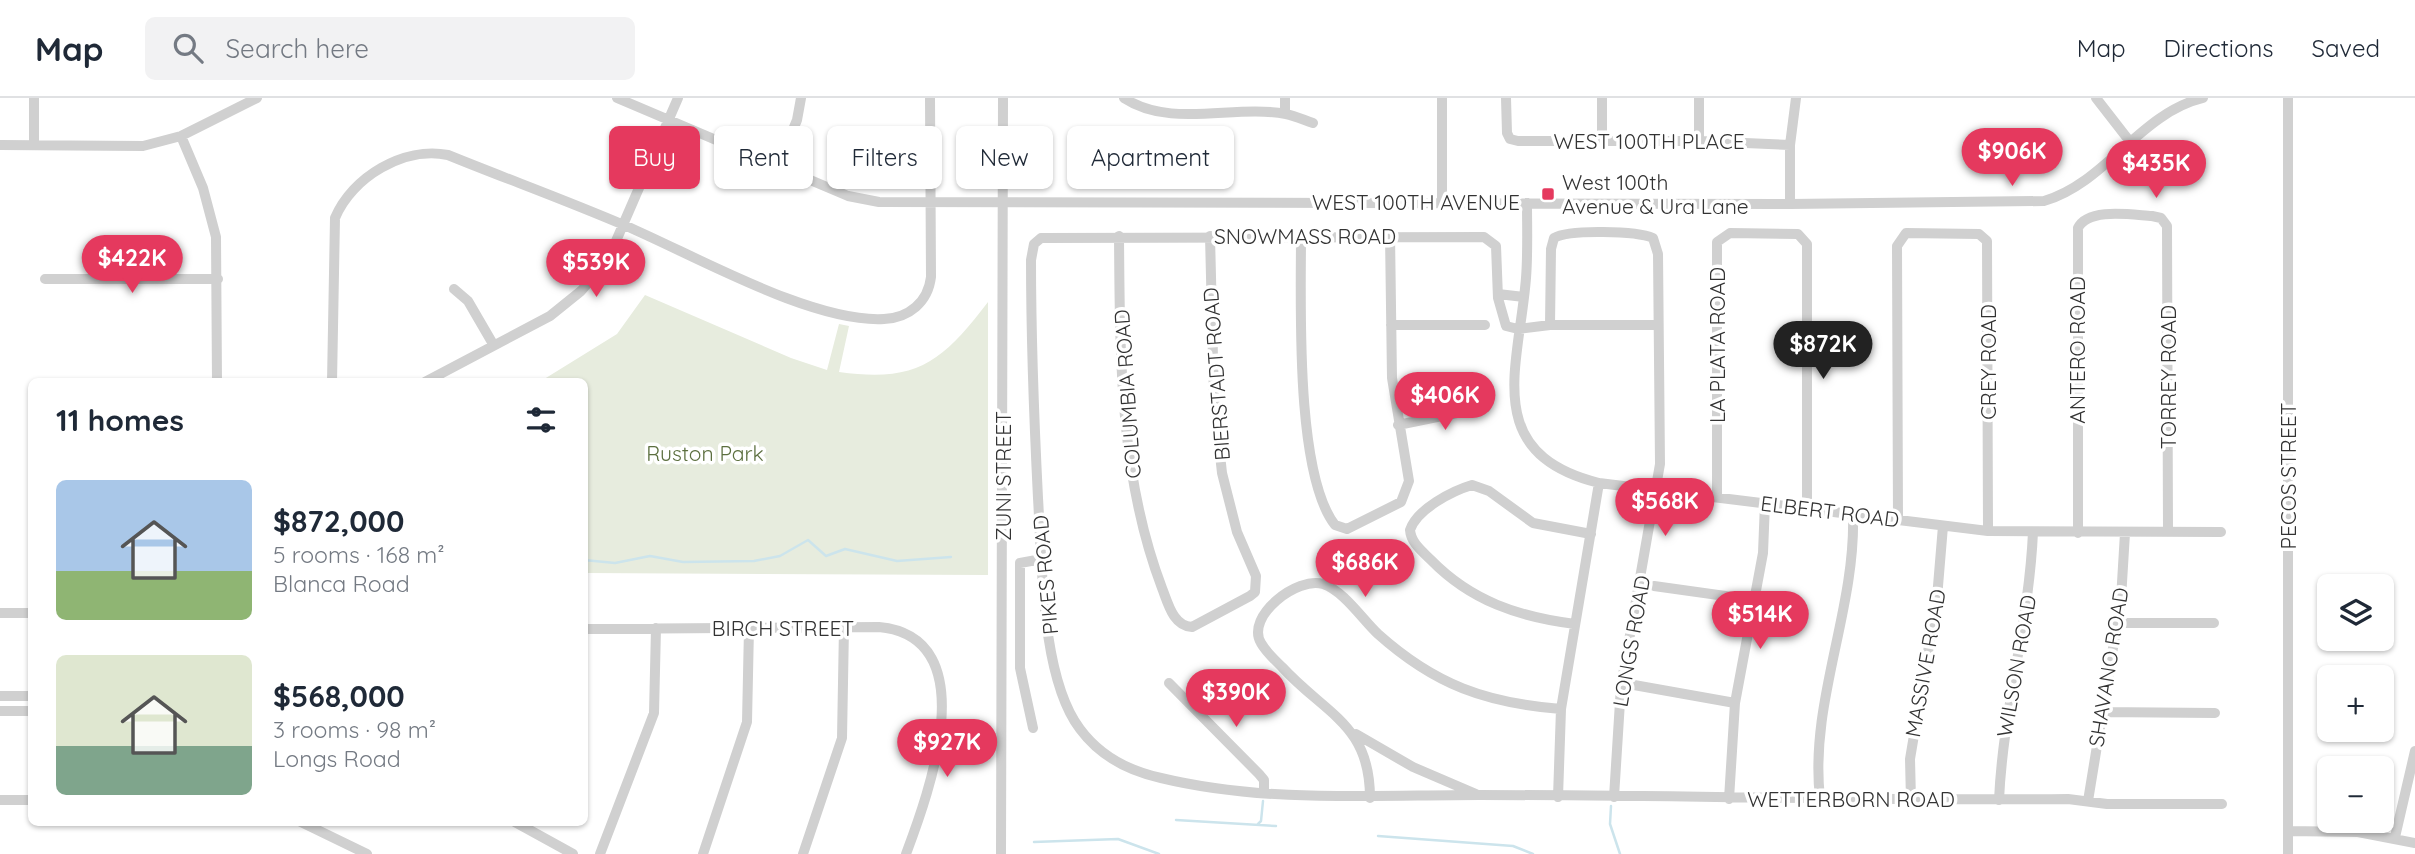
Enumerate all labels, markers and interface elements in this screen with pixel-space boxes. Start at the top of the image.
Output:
search box [145,17,635,80]
text: Map [35,28,103,69]
icon: search [169,29,207,67]
text: Search here [225,32,369,65]
text: Map [2077,33,2126,63]
text: Directions [2164,33,2274,63]
text: Saved [2312,33,2380,63]
chip: Buy [609,126,700,189]
chip: Rent [714,126,813,189]
chip: Filters [827,126,942,189]
chip: New [956,126,1053,189]
chip: Apartment [1067,126,1234,189]
street label: WEST 100TH PLACE [1553,128,1745,154]
pin: $906K [1963,129,2061,188]
text: $906K [1978,136,2046,165]
pin: $435K [2107,140,2205,200]
text: $435K [2122,148,2190,177]
place label: West 100th Avenue & Ura Lane [1562,169,1749,219]
marker: West 100th Avenue & Ura Lane [1540,186,1556,202]
street label: WEST 100TH AVENUE [1312,189,1520,215]
street label: SNOWMASS ROAD [1214,223,1396,249]
pin: $422K [83,236,181,295]
pin: $539K [547,240,645,299]
text: $422K [98,243,166,272]
text: $539K [562,247,630,276]
street label: LA PLATA ROAD [1704,267,1730,423]
street label: ANTERO ROAD [2064,276,2090,424]
street label: BIERSTADT ROAD [1197,287,1235,461]
street label: CREY ROAD [1975,304,2001,420]
street label: TORREY ROAD [2155,305,2181,449]
street label: COLUMBIA ROAD [1108,308,1146,480]
pin: $872K [1774,322,1872,381]
text: $872K [1789,329,1857,358]
pin: $406K [1396,372,1494,432]
text: $406K [1410,380,1480,409]
text: 11 homes [56,401,184,439]
icon: filters [522,401,560,439]
street label: PECOS STREET [2275,403,2301,549]
street label: ZUNI STREET [990,411,1016,541]
park label: Ruston Park [646,440,764,466]
pin: $568K [1616,478,1714,538]
text: $568K [1631,486,1699,515]
street label: ELBERT ROAD [1759,490,1901,532]
text: $872,000 [273,502,404,540]
icon: home [112,508,196,592]
street label: PIKES ROAD [1027,514,1063,636]
text: 5 rooms · 168 m² [273,540,445,569]
pin: $686K [1316,540,1414,599]
text: $686K [1332,547,1398,576]
text: Blanca Road [273,569,410,598]
street label: LONGS ROAD [1607,573,1655,709]
map controls [2317,574,2394,833]
button: layers [2317,574,2394,651]
street label: SHAVANO ROAD [2083,585,2133,749]
street label: MASSIVE ROAD [1899,587,1951,739]
pin: $514K [1711,592,1809,651]
street label: WILSON ROAD [1991,593,2041,739]
text: $514K [1728,599,1792,628]
street label: BIRCH STREET [712,615,854,641]
button: + [2317,665,2394,742]
pin: $390K [1187,670,1285,729]
text: $568,000 [273,677,405,715]
text: $390K [1202,677,1270,706]
icon: home [112,683,196,767]
text: 3 rooms · 98 m² [273,715,436,744]
pin: $927K [898,720,996,779]
text: $927K [913,727,981,756]
text: Longs Road [273,744,401,773]
button: − [2317,756,2394,833]
street label: WETTERBORN ROAD [1747,786,1955,812]

